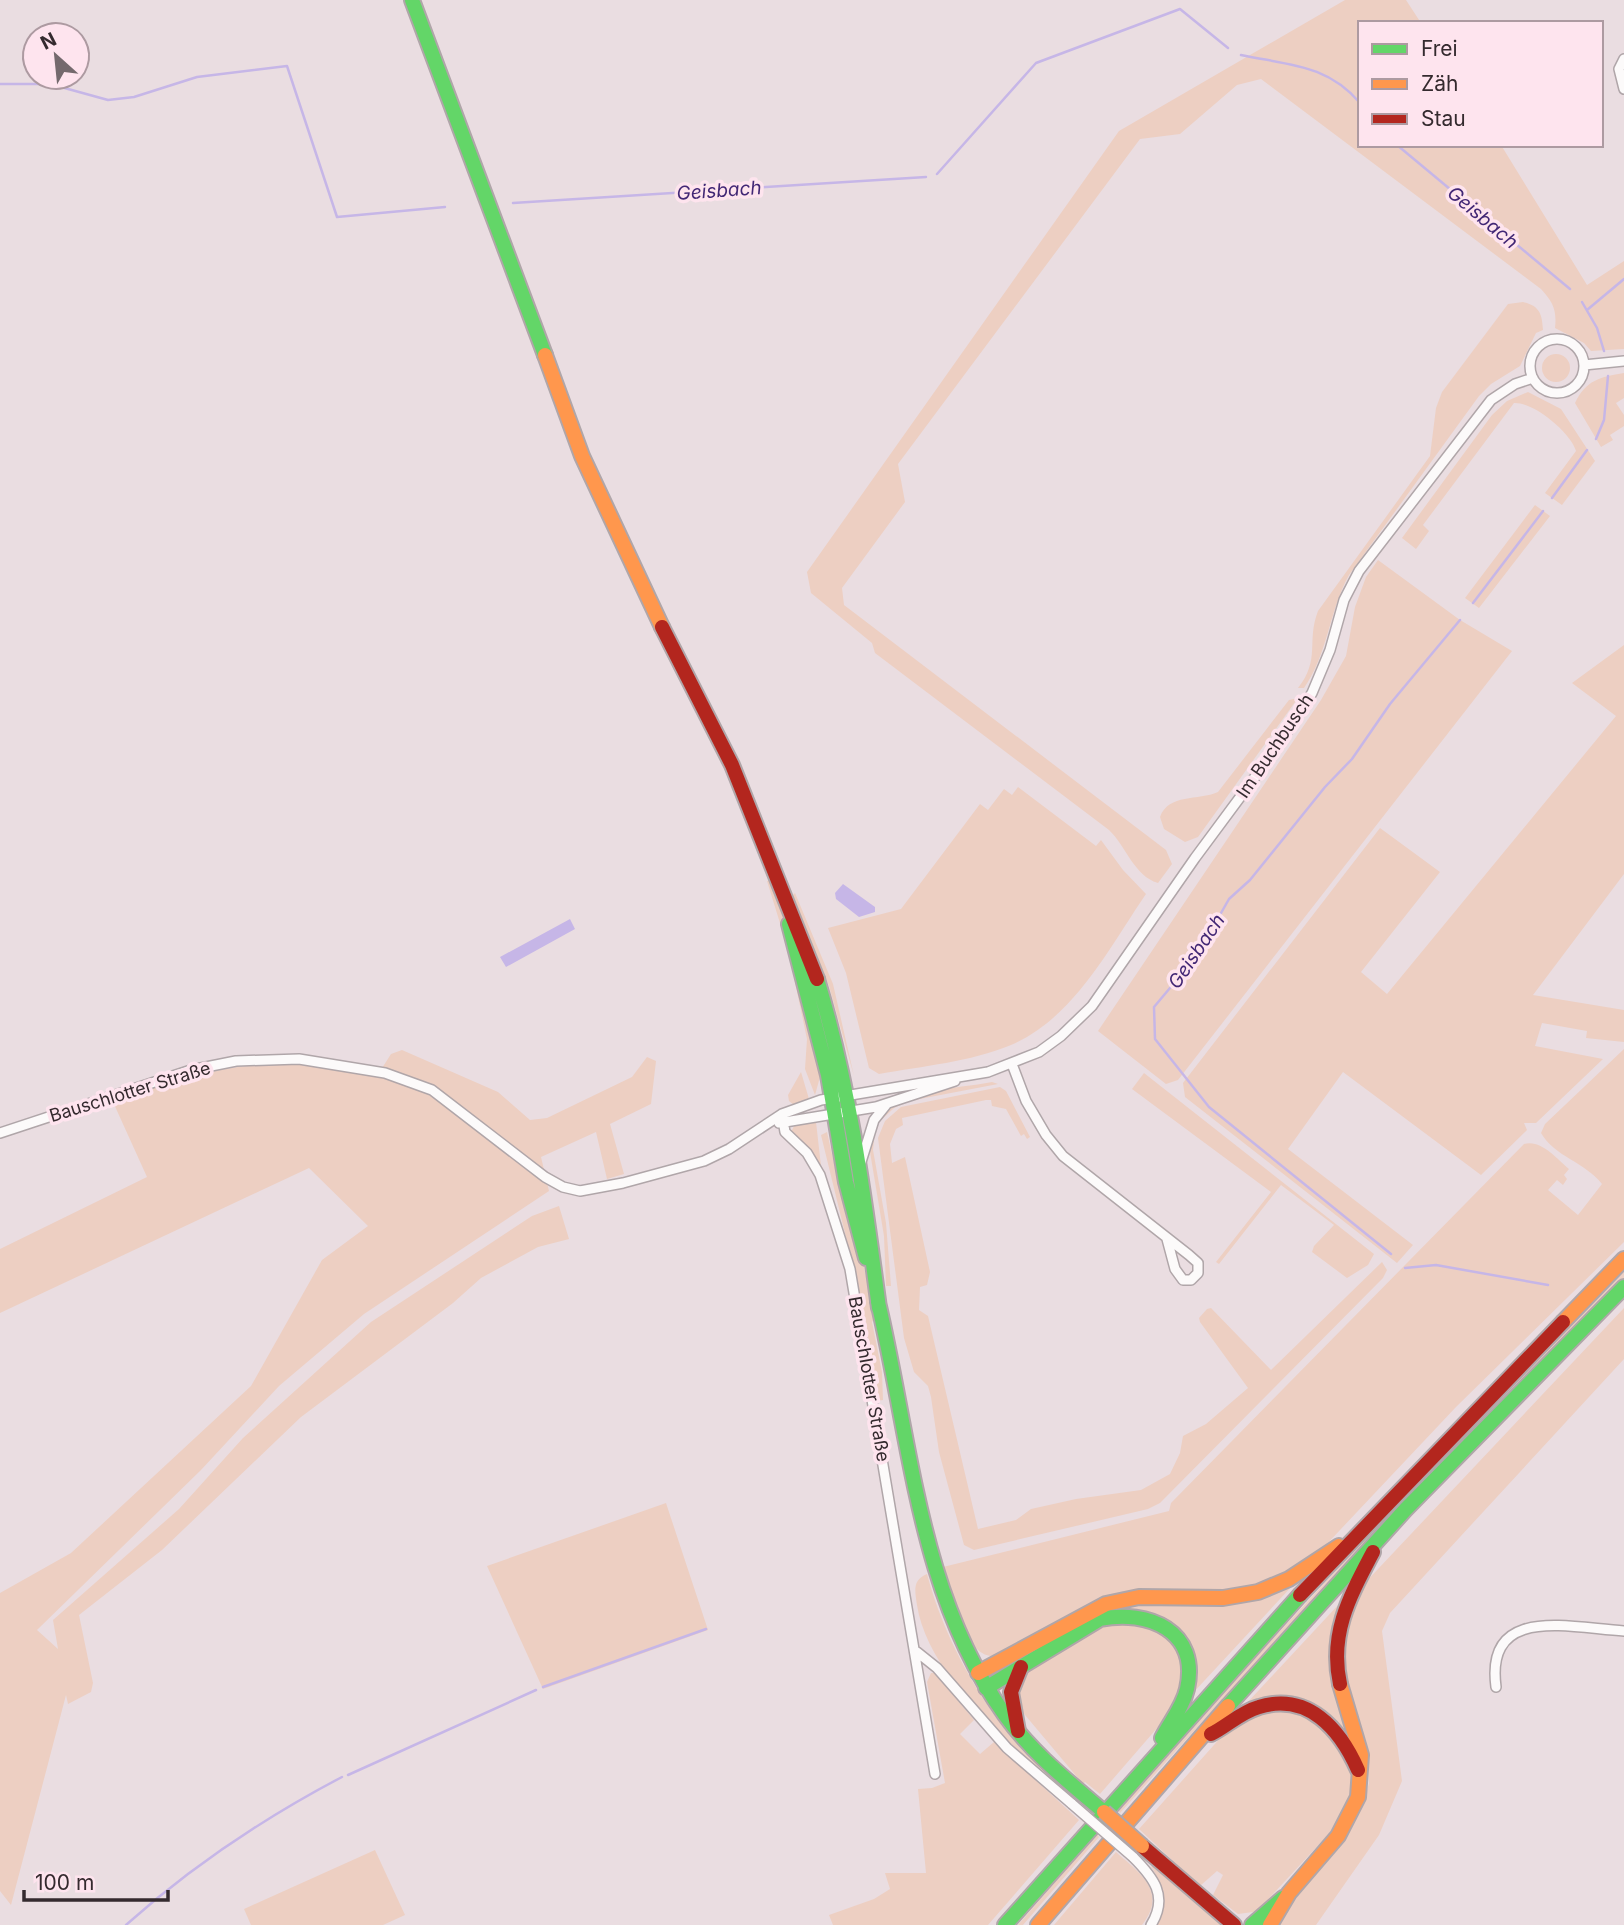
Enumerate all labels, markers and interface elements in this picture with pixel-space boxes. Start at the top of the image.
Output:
north arrow [21,21,91,91]
legend [1358,21,1603,147]
text: N [37,28,60,55]
text: Frei [1421,36,1458,61]
text: Zäh [1421,71,1458,96]
text: Stau [1421,106,1466,131]
water label: Geisbach [676,176,762,205]
water label: Geisbach [1443,181,1523,254]
street label: Im Buchbusch [1232,690,1317,802]
water label: Geisbach [1163,910,1230,993]
street label: Bauschlotter Straße [47,1057,213,1126]
street label: Bauschlotter Straße [845,1295,894,1463]
scale bar [24,1858,168,1902]
text: 100 m [35,1870,94,1895]

